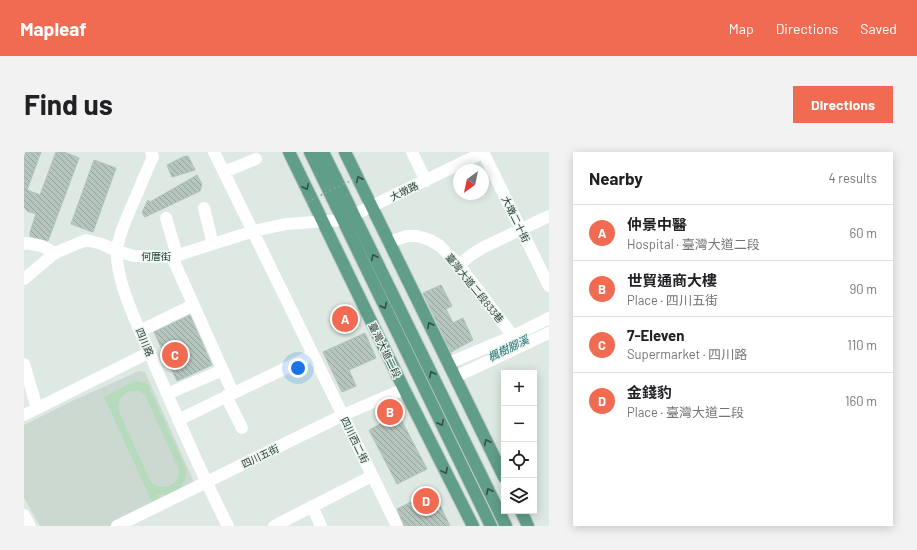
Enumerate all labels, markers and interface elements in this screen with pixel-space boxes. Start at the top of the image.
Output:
text: Mapleaf [20,17,87,40]
text: Map [729,20,754,37]
text: Directions [776,20,838,37]
text: Saved [860,20,897,37]
button: Directions [793,86,893,123]
text: Find us [24,87,113,121]
north arrow [453,164,489,200]
text: Nearby [589,168,643,188]
text: 4 results [829,170,877,186]
one-way arrow [356,176,364,184]
street label: 大墩路 [388,179,420,203]
one-way arrow [301,183,309,190]
street label: 大墩二十街 [500,194,532,244]
text: 仲景中醫 [627,215,687,233]
text: A [598,225,606,241]
text: 60 m [850,225,877,241]
text: Hospital · 臺灣大道二段 [627,236,760,252]
street label: 何厝街 [141,250,171,262]
street label: 臺灣大道二段833巷 [443,251,507,325]
one-way arrow [372,254,379,262]
text: 世貿通商大樓 [627,271,717,289]
text: B [598,281,606,297]
text: 90 m [850,281,877,297]
text: Place · 四川五街 [627,292,718,308]
one-way arrow [379,302,387,309]
pin: A [332,304,358,334]
street label: 臺灣大道二段 [366,320,404,380]
one-way arrow [427,321,435,329]
street label: 四川路 [134,326,156,358]
text: 7-Eleven [627,326,684,344]
water label: 楓樹腳溪 [485,332,532,363]
text: C [598,337,606,353]
text: 110 m [847,337,877,353]
pin: C [162,340,188,370]
text: Supermarket · 四川路 [627,346,747,362]
your location [288,358,308,378]
map controls [501,370,537,514]
button: + [501,370,537,406]
one-way arrow [429,371,437,378]
text: 金錢豹 [627,383,672,401]
text: D [598,393,606,409]
text: 160 m [845,393,877,409]
pin: B [377,397,403,427]
text: Place · 臺灣大道二段 [627,404,744,420]
button: − [501,406,537,442]
street label: 四川西二街 [339,415,371,465]
one-way arrow [436,419,444,426]
one-way arrow [484,438,492,446]
street label: 四川五街 [239,442,281,470]
button: locate [501,442,537,478]
one-way arrow [440,466,448,474]
button: layers [501,478,537,514]
pin: D [413,486,439,516]
one-way arrow [486,488,494,495]

